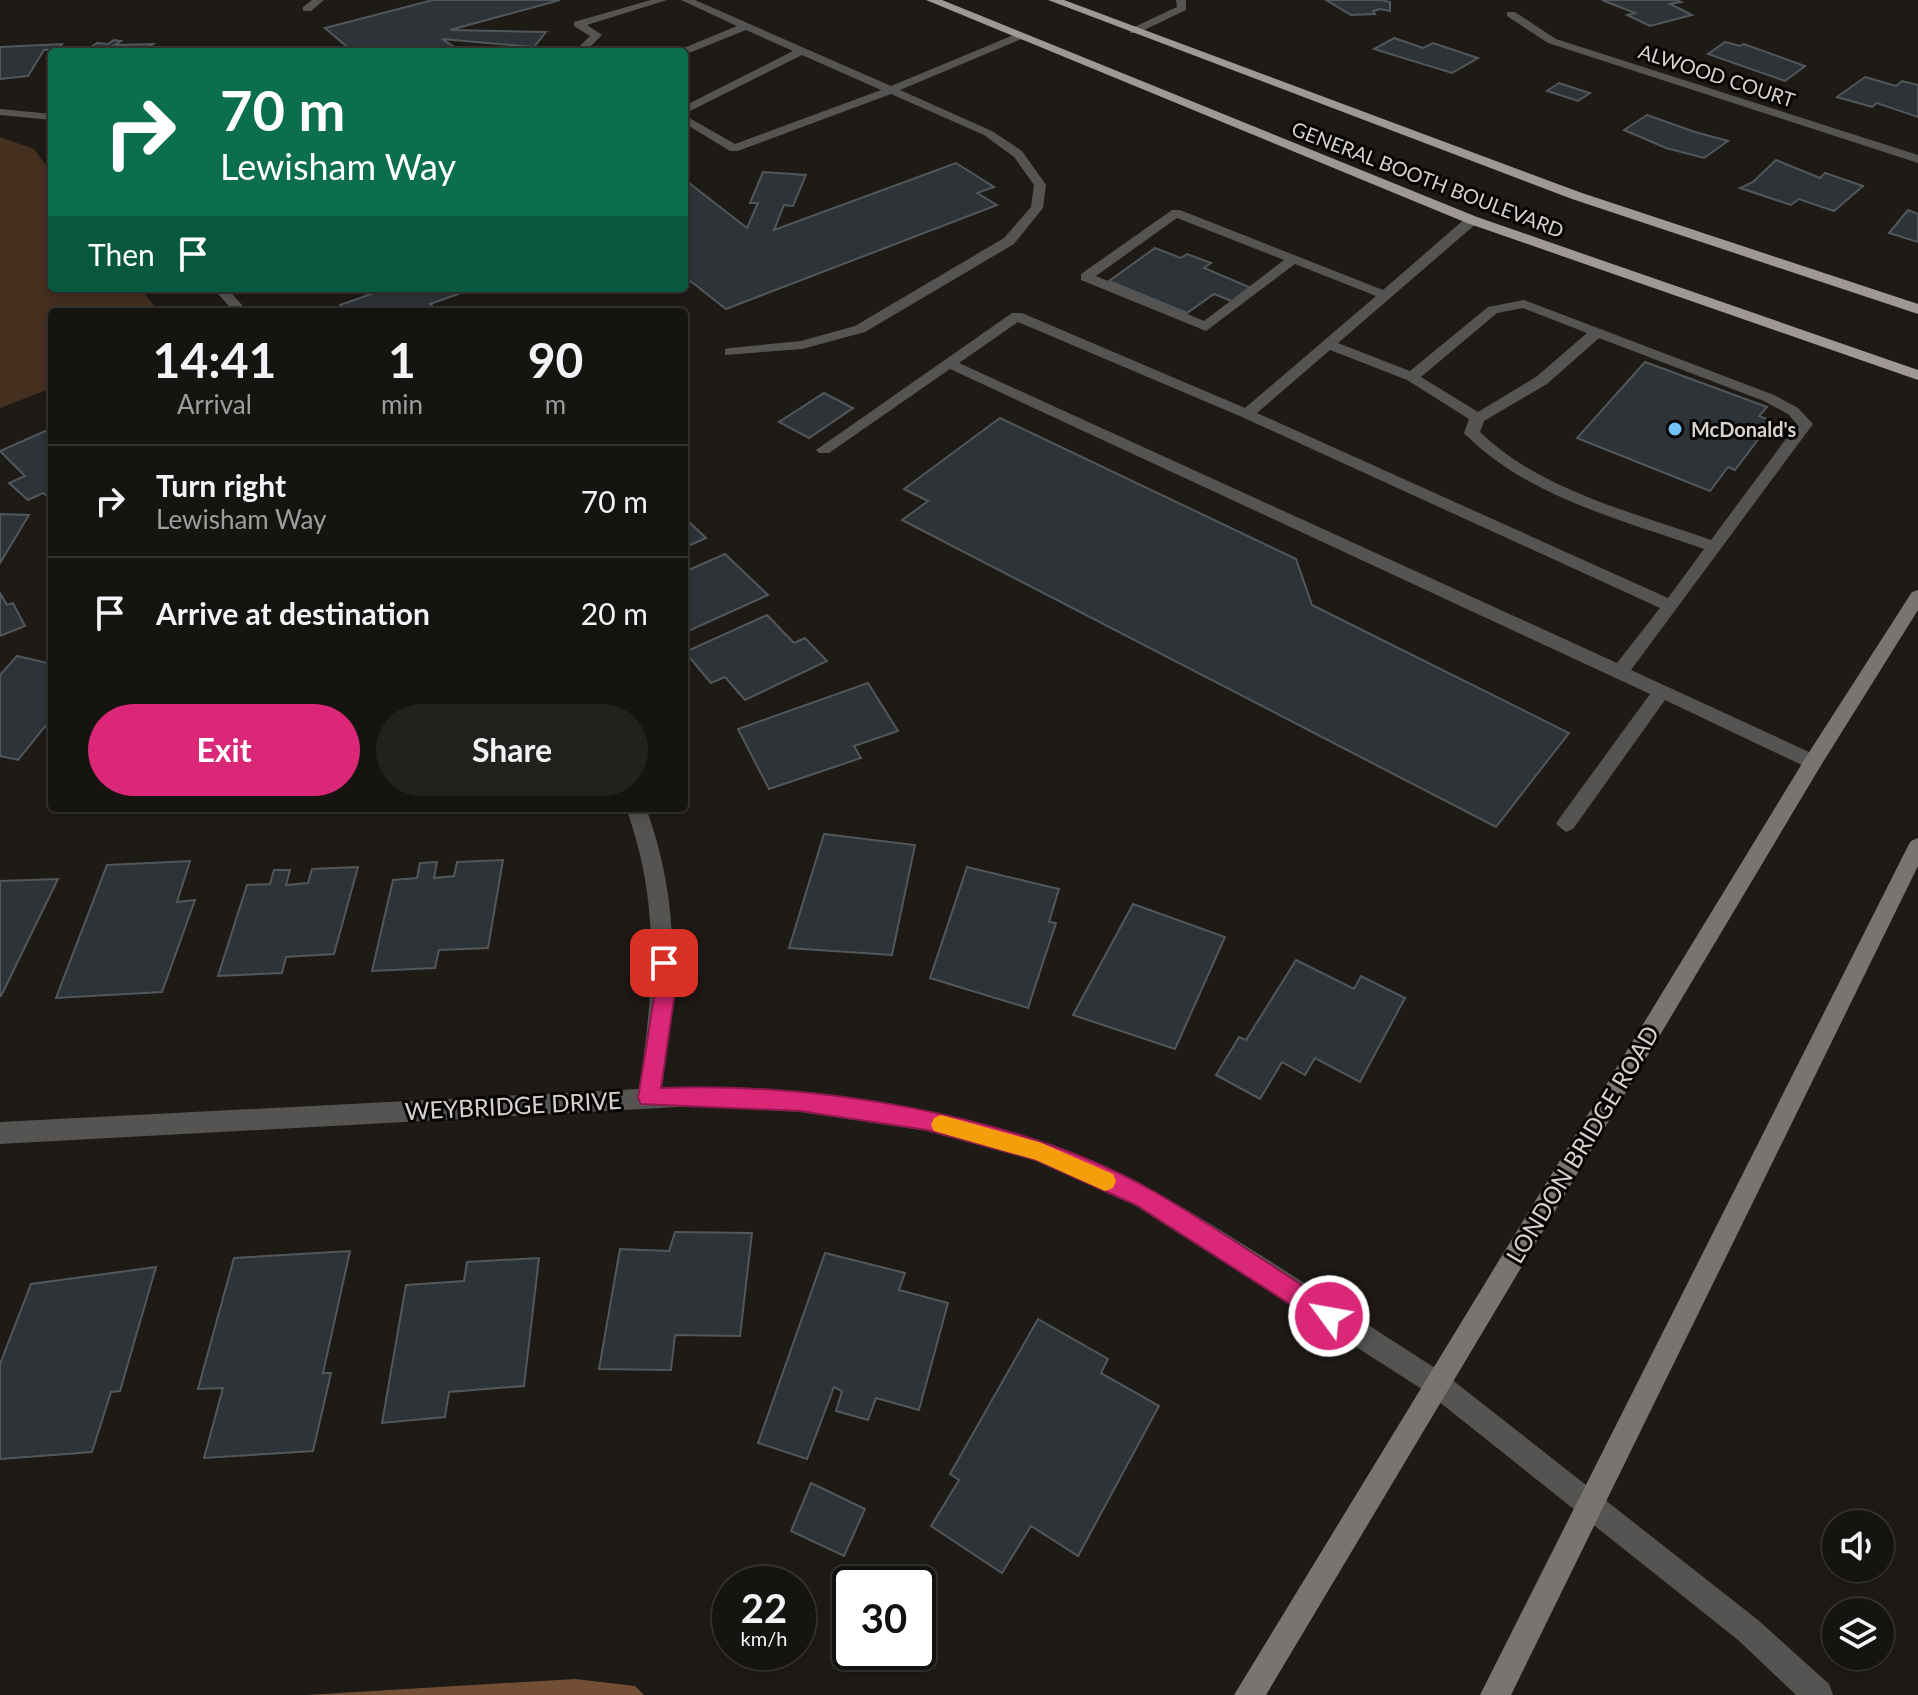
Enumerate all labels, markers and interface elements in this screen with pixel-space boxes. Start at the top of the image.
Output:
street label: ALWOOD COURT [1636,38,1798,112]
text: 70 m [220,76,345,143]
icon: right [88,80,192,184]
street label: GENERAL BOOTH BOULEVARD [1289,116,1567,242]
text: Lewisham Way [220,144,456,188]
icon: arrive [171,232,215,276]
text: Then [88,236,155,272]
text: 14:41 [153,331,276,388]
text: 1 [388,331,416,388]
text: 90 [528,331,583,388]
text: Arrival [177,388,252,420]
text: min [381,388,423,420]
text: m [545,388,566,420]
place label: McDonald's [1691,417,1796,441]
marker: McDonald's [1666,420,1684,438]
text: Turn right [156,467,286,503]
icon: right [88,479,132,523]
text: 70 m [581,483,648,519]
text: Lewisham Way [156,503,327,535]
icon: arrive [88,591,132,635]
text: Arrive at destination [156,595,430,631]
text: 20 m [581,595,648,631]
button: Exit [88,704,360,796]
button: Share [376,704,648,796]
pin [630,929,698,997]
icon: arrive [642,941,686,985]
street label: LONDON BRIDGE ROAD [1499,1020,1665,1268]
street label: WEYBRIDGE DRIVE [404,1085,622,1125]
position arrow [1287,1274,1371,1358]
map controls [1822,1510,1894,1670]
button: sound [1822,1510,1894,1582]
speed limit sign: 30 [832,1566,936,1670]
text: 22 [741,1584,787,1632]
button: layers [1822,1598,1894,1670]
text: km/h [741,1626,787,1650]

